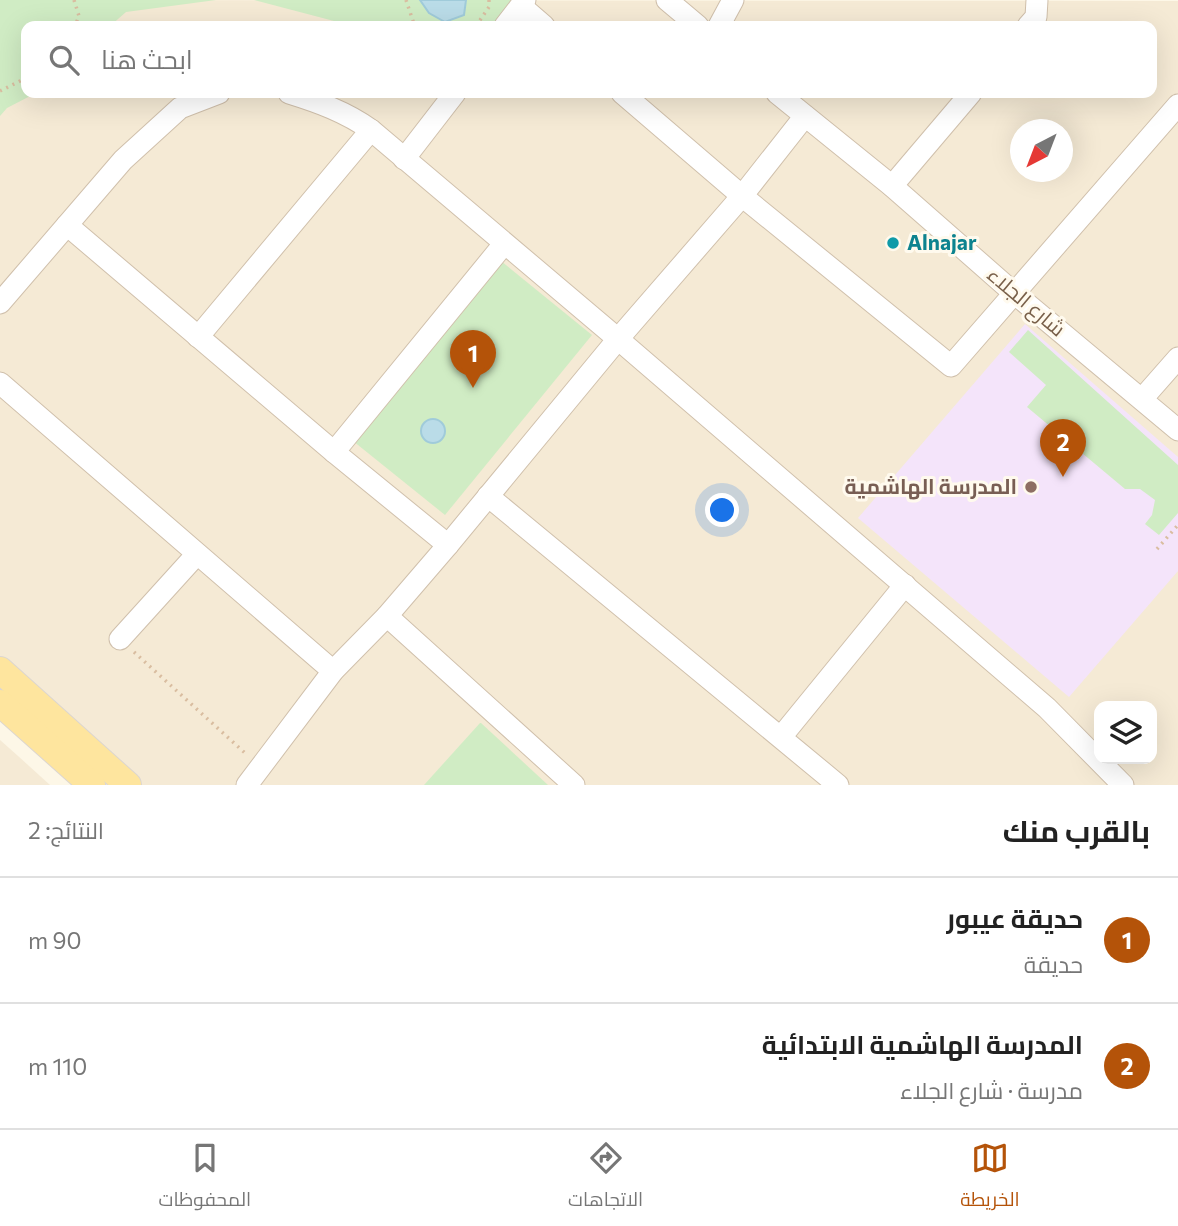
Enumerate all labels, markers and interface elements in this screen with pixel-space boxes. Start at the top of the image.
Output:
search box [21,21,1157,98]
icon: search [45,41,83,79]
text: ابحث هنا [101,43,193,74]
north arrow [1010,119,1073,182]
place label: Alnajar [907,229,977,254]
marker: Alnajar [885,235,901,251]
street label: شارع الجلاء [981,261,1071,343]
pin: 1 [450,330,496,388]
pin: 2 [1040,419,1086,477]
place label: المدرسة الهاشمية [844,473,1017,500]
marker: المدرسة الهاشمية [1023,479,1039,495]
your location [705,493,739,527]
map controls [1094,701,1157,764]
button: layers [1094,701,1157,764]
text: بالقرب منك [1003,811,1150,848]
text: النتائج: 2 [28,816,104,844]
text: حديقة عيبور [946,902,1083,933]
text: 90 m [28,926,81,954]
text: 1 [1122,926,1132,954]
text: حديقة [1024,950,1083,978]
text: المدرسة الهاشمية الابتدائية [762,1028,1083,1059]
text: 110 m [28,1052,87,1080]
text: 2 [1120,1052,1134,1080]
text: مدرسة · شارع الجلاء [900,1076,1083,1104]
tab: المحفوظات [159,1139,251,1217]
tab: الاتجاهات [568,1139,643,1217]
tab: الخريطة [960,1139,1020,1217]

